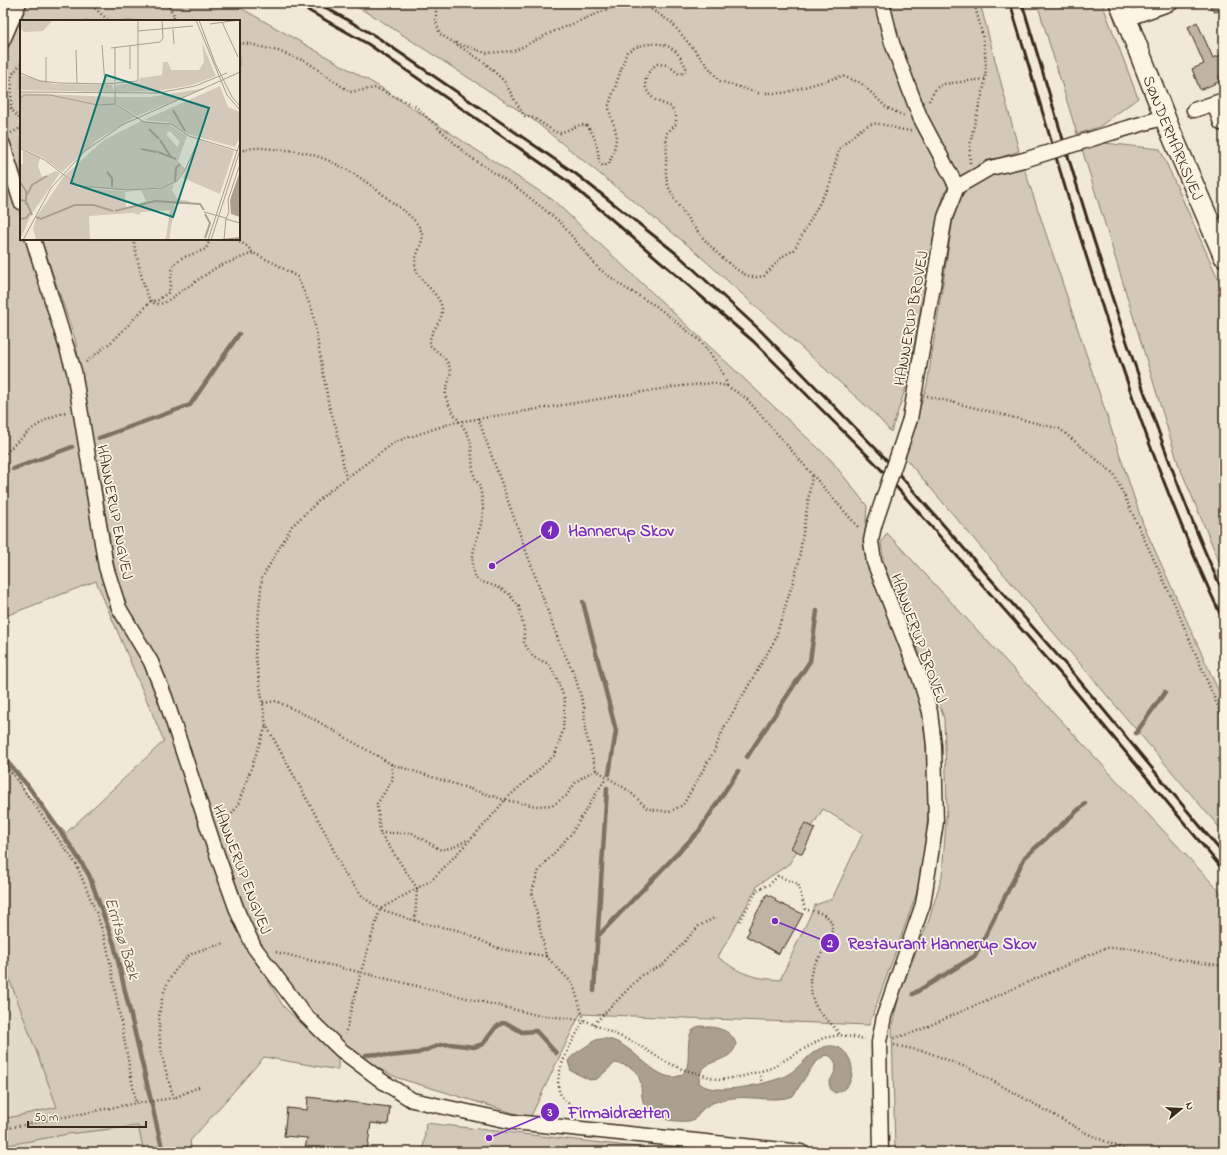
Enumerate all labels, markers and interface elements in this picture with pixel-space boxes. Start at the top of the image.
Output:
inset map [20,20,240,240]
street label: SØNDERMARKSVEJ [1136,72,1209,205]
street label: HANNERUP BROVEJ [888,249,936,388]
street label: HANNERUP ENGVEJ [89,443,139,582]
callout: Hannerup Skov [540,515,682,544]
text: Hannerup Skov [568,519,674,544]
text: 1 [548,522,552,540]
street label: HANNERUP BROVEJ [883,570,953,707]
street label: HANNERUP ENGVEJ [205,801,277,938]
water label: Erritsø Bæk [97,894,146,984]
callout: Restaurant Hannerup Skov [820,929,1045,958]
text: Restaurant Hannerup Skov [848,932,1037,957]
text: 2 [826,935,833,953]
north arrow [1161,1089,1201,1129]
callout: Firmaidrætten [540,1097,677,1126]
text: N [1181,1100,1198,1112]
text: Firmaidrætten [567,1101,670,1126]
scale bar [28,1103,146,1129]
text: 3 [547,1104,553,1122]
text: 50 m [34,1109,58,1127]

